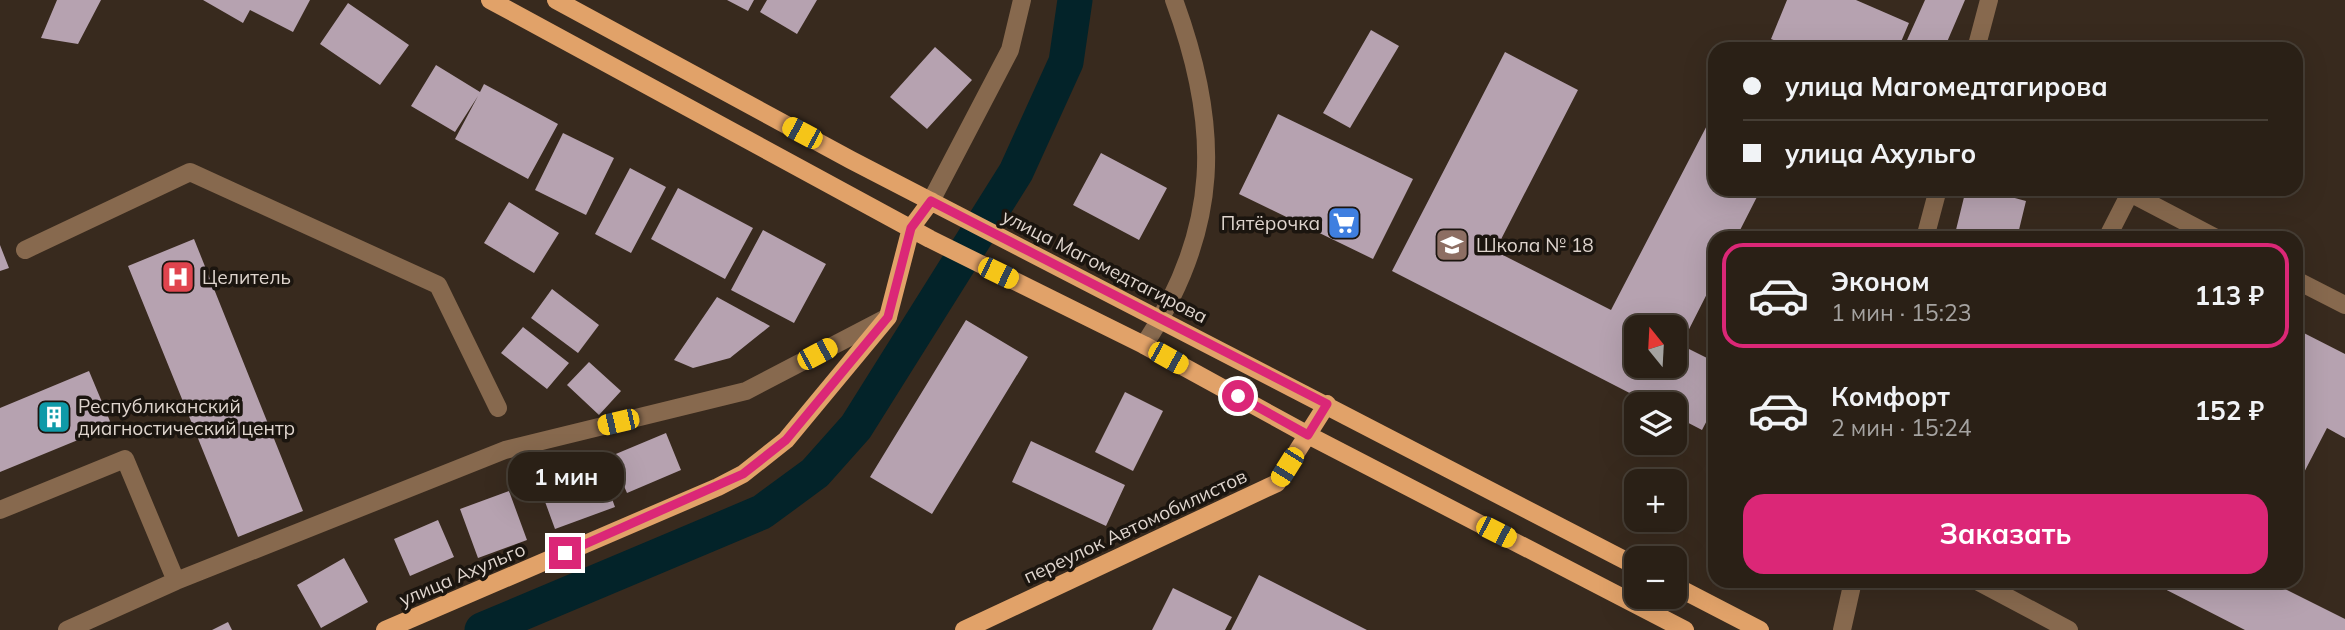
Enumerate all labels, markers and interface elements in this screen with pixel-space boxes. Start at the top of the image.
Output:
text: улица Магомедтагирова [1785,70,2108,103]
car [779,114,826,152]
text: улица Ахульго [1785,137,1976,170]
street label: улица Магомедтагирова [998,204,1212,328]
supermarket icon: Пятёрочка [1325,204,1363,242]
place label: Пятёрочка [1221,211,1320,235]
school or university icon: Школа № 18 [1433,226,1471,264]
place label: Школа № 18 [1476,233,1594,257]
car [975,254,1022,292]
hospital icon: Целитель [159,258,197,296]
icon: car [1747,264,1810,327]
place label: Целитель [202,265,291,289]
text: Эконом [1831,265,1930,298]
text: 113 ₽ [2194,279,2264,312]
text: 1 мин · 15:23 [1831,298,1971,327]
north arrow [1624,315,1687,378]
map controls [1624,315,1687,609]
car [794,335,841,373]
car [1145,339,1192,377]
icon: car [1747,379,1810,442]
route start [1222,380,1254,412]
text: Комфорт [1831,380,1950,413]
button: layers [1624,392,1687,455]
place label: Республиканский диагностический центр [78,394,295,440]
text: 152 ₽ [2194,394,2264,427]
building icon: Республиканский диагностический центр [35,398,73,436]
car [596,407,641,437]
text: 2 мин · 15:24 [1831,413,1971,442]
car [1267,444,1308,490]
callout: 1 мин [507,452,623,500]
text: 1 мин [534,462,598,491]
street label: переулок Автомобилистов [1019,464,1251,588]
button: + [1624,469,1687,532]
button: Заказать [1743,494,2268,574]
car [1473,513,1520,551]
street label: улица Ахульго [395,537,529,611]
route end [549,537,581,569]
button: − [1624,546,1687,609]

